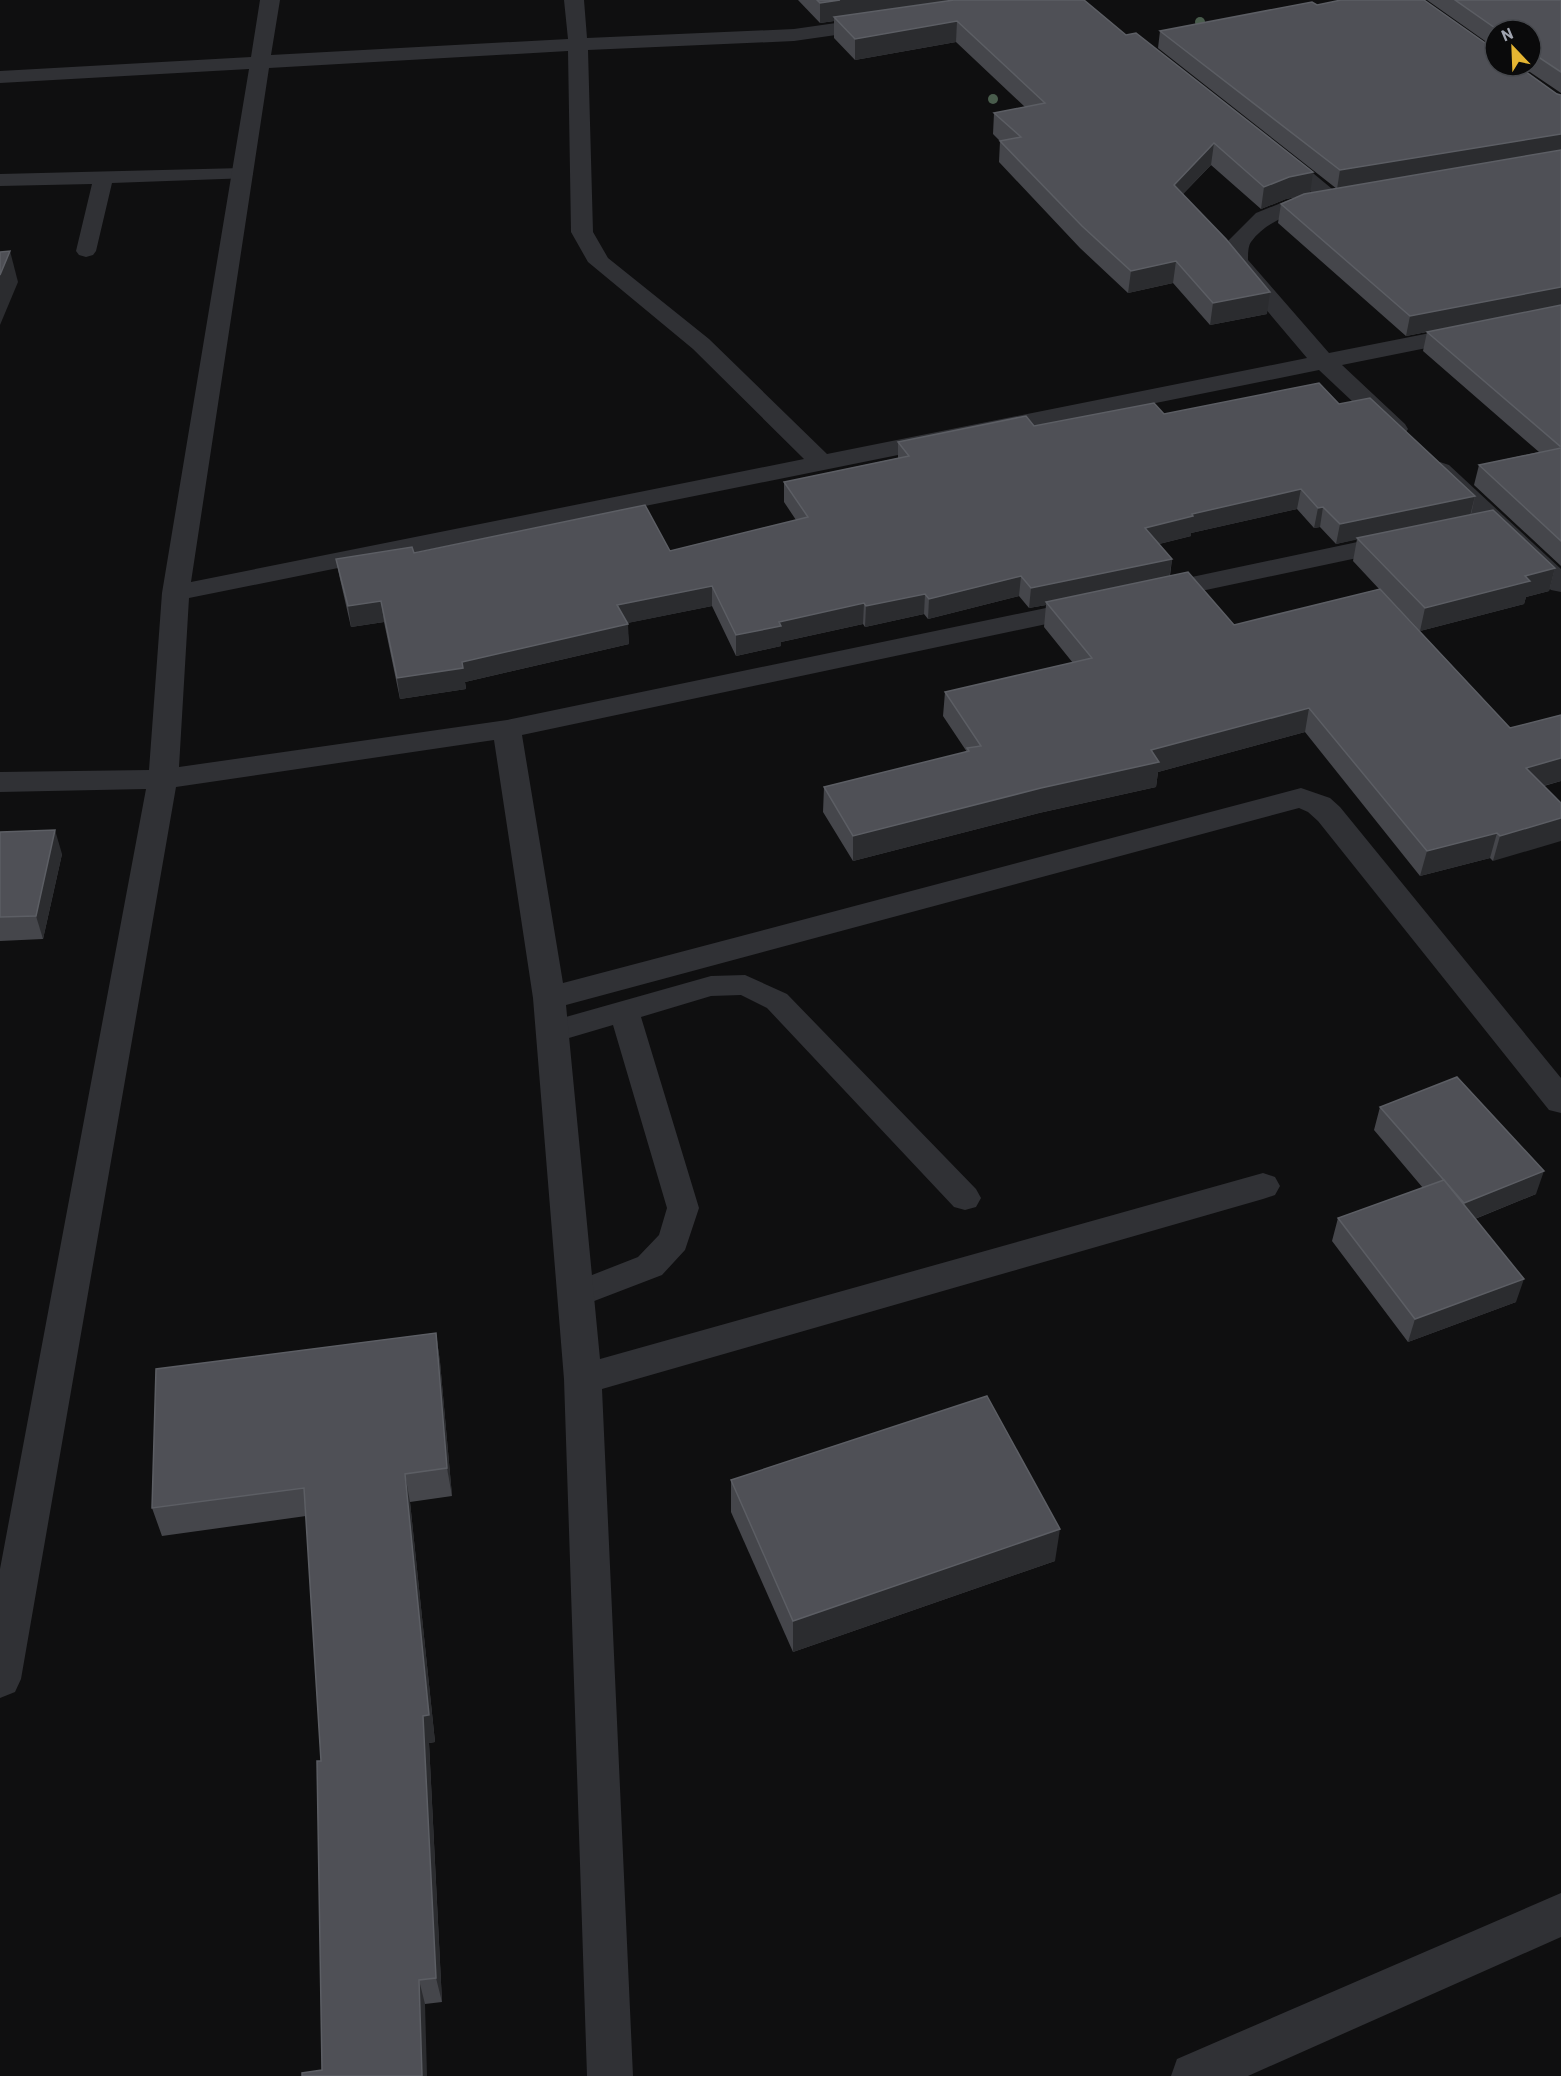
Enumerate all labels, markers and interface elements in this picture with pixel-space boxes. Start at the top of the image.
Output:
north arrow [1483,18,1543,78]
text: N [1498,23,1516,45]

